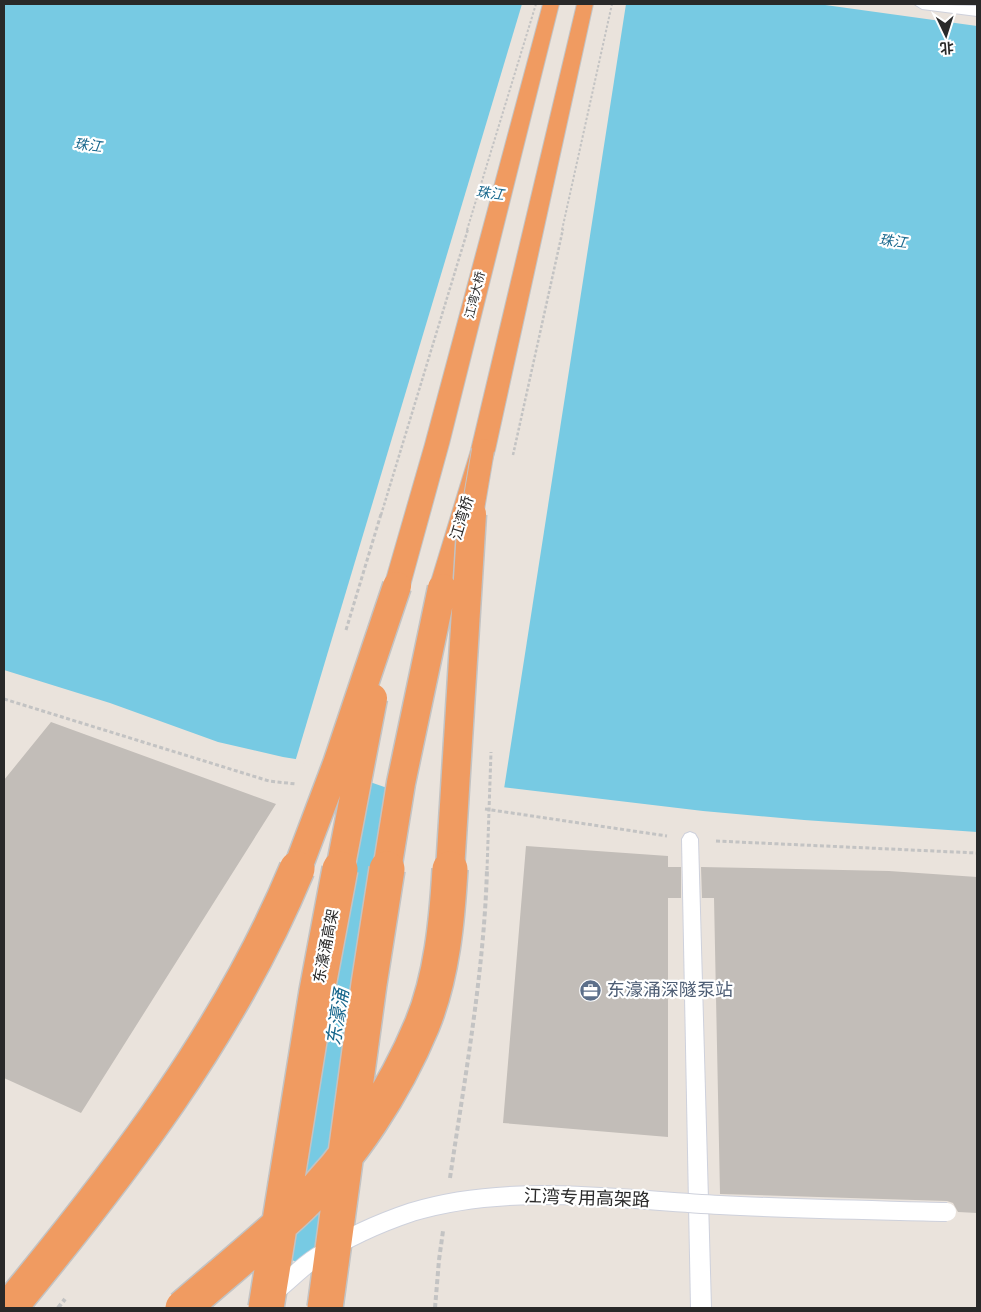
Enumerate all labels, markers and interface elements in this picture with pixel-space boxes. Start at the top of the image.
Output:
north arrow [921,10,971,60]
text: 北 [939,39,954,56]
water label: 珠江 [73,135,105,155]
water label: 珠江 [475,183,507,203]
water label: 珠江 [878,231,910,251]
street label: 江湾大桥 [462,270,488,320]
street label: 江湾桥 [447,494,477,542]
street label: 东濠涌高架 [310,907,342,985]
office icon: 东濠涌深隧泵站 [579,978,603,1002]
place label: 东濠涌深隧泵站 [607,979,733,1000]
water label: 东濠涌 [322,985,353,1047]
street label: 江湾专用高架路 [524,1185,650,1210]

